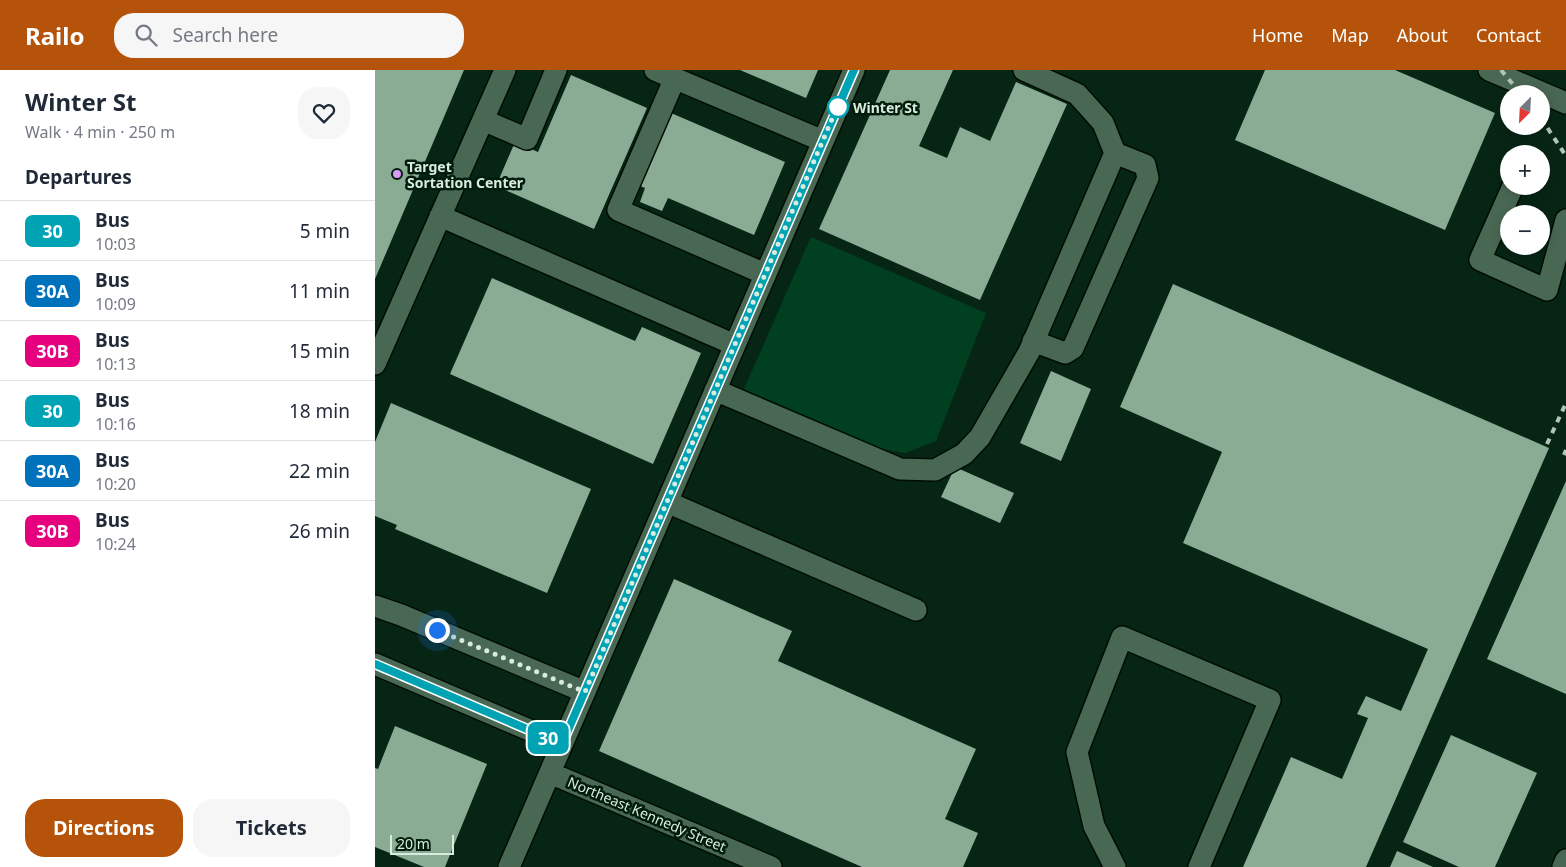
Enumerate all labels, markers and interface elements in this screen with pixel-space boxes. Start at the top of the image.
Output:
search box [114,13,464,58]
text: Railo [25,19,84,52]
icon: search [132,21,160,49]
text: Search here [172,22,278,48]
text: Home [1252,23,1303,47]
text: Map [1331,23,1369,47]
text: About [1397,23,1448,47]
text: Contact [1476,23,1541,47]
text: Winter St [25,85,136,118]
north arrow [1500,85,1550,135]
map controls [1500,85,1550,255]
button: heart [298,87,350,139]
marker: Winter St [827,96,849,118]
place label: Winter St [853,98,918,117]
text: Walk · 4 min · 250 m [25,121,175,143]
button: + [1500,145,1550,195]
place label: Target Sortation Center [407,157,524,192]
text: Departures [25,164,132,190]
marker: Target Sortation Center [391,168,403,180]
button: − [1500,205,1550,255]
text: Bus [95,207,130,233]
text: 5 min [300,218,350,244]
text: 30 [42,219,63,243]
text: 10:03 [95,233,136,255]
text: Bus [95,267,130,293]
text: 11 min [289,278,350,304]
text: 30A [36,279,69,303]
text: 10:09 [95,293,136,315]
text: Bus [95,327,130,353]
text: 15 min [289,338,350,364]
text: 30B [36,339,69,363]
text: 10:13 [95,353,136,375]
text: Bus [95,387,130,413]
text: 18 min [289,398,350,424]
text: 30 [42,399,63,423]
text: 10:16 [95,413,136,435]
text: Bus [95,447,130,473]
text: 22 min [289,458,350,484]
text: 30A [36,459,69,483]
text: 10:20 [95,473,136,495]
text: Bus [95,507,130,533]
text: 26 min [289,518,350,544]
text: 30B [36,519,69,543]
text: 10:24 [95,533,136,555]
your location [425,618,450,643]
line badge: 30 [525,722,571,754]
text: 30 [538,726,558,750]
street label: Northeast Kennedy Street [565,772,729,856]
button: Directions [25,799,183,857]
button: Tickets [193,799,350,857]
scale bar [390,832,454,855]
text: 20 m [397,834,430,853]

